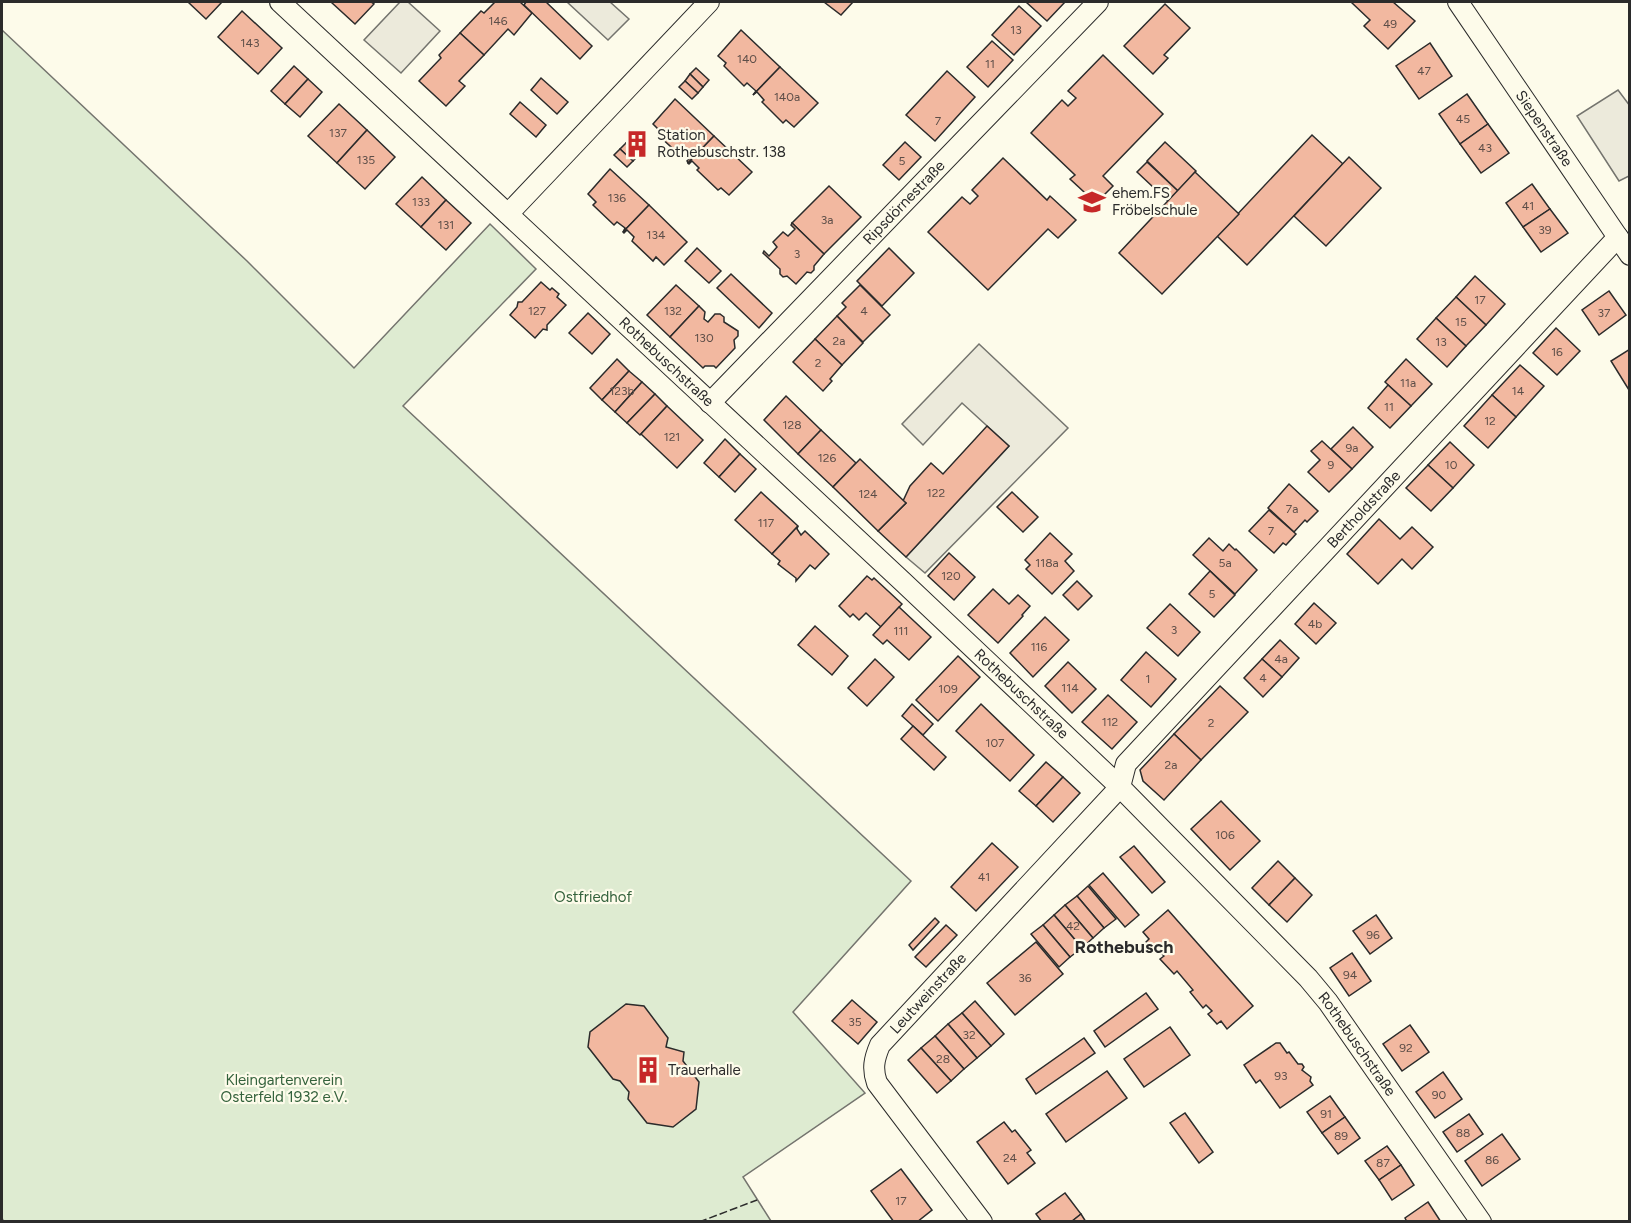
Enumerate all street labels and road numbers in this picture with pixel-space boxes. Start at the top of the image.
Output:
street label: Siepenstraße [1512,87,1576,170]
street label: Ripsdörnestraße [859,157,949,248]
street label: Rothebuschstraße [615,313,718,410]
street label: Bertholdstraße [1323,467,1404,552]
street label: Rothebuschstraße [970,645,1072,743]
street label: Leutweinstraße [886,949,970,1037]
street label: Rothebuschstraße [1314,988,1400,1100]

